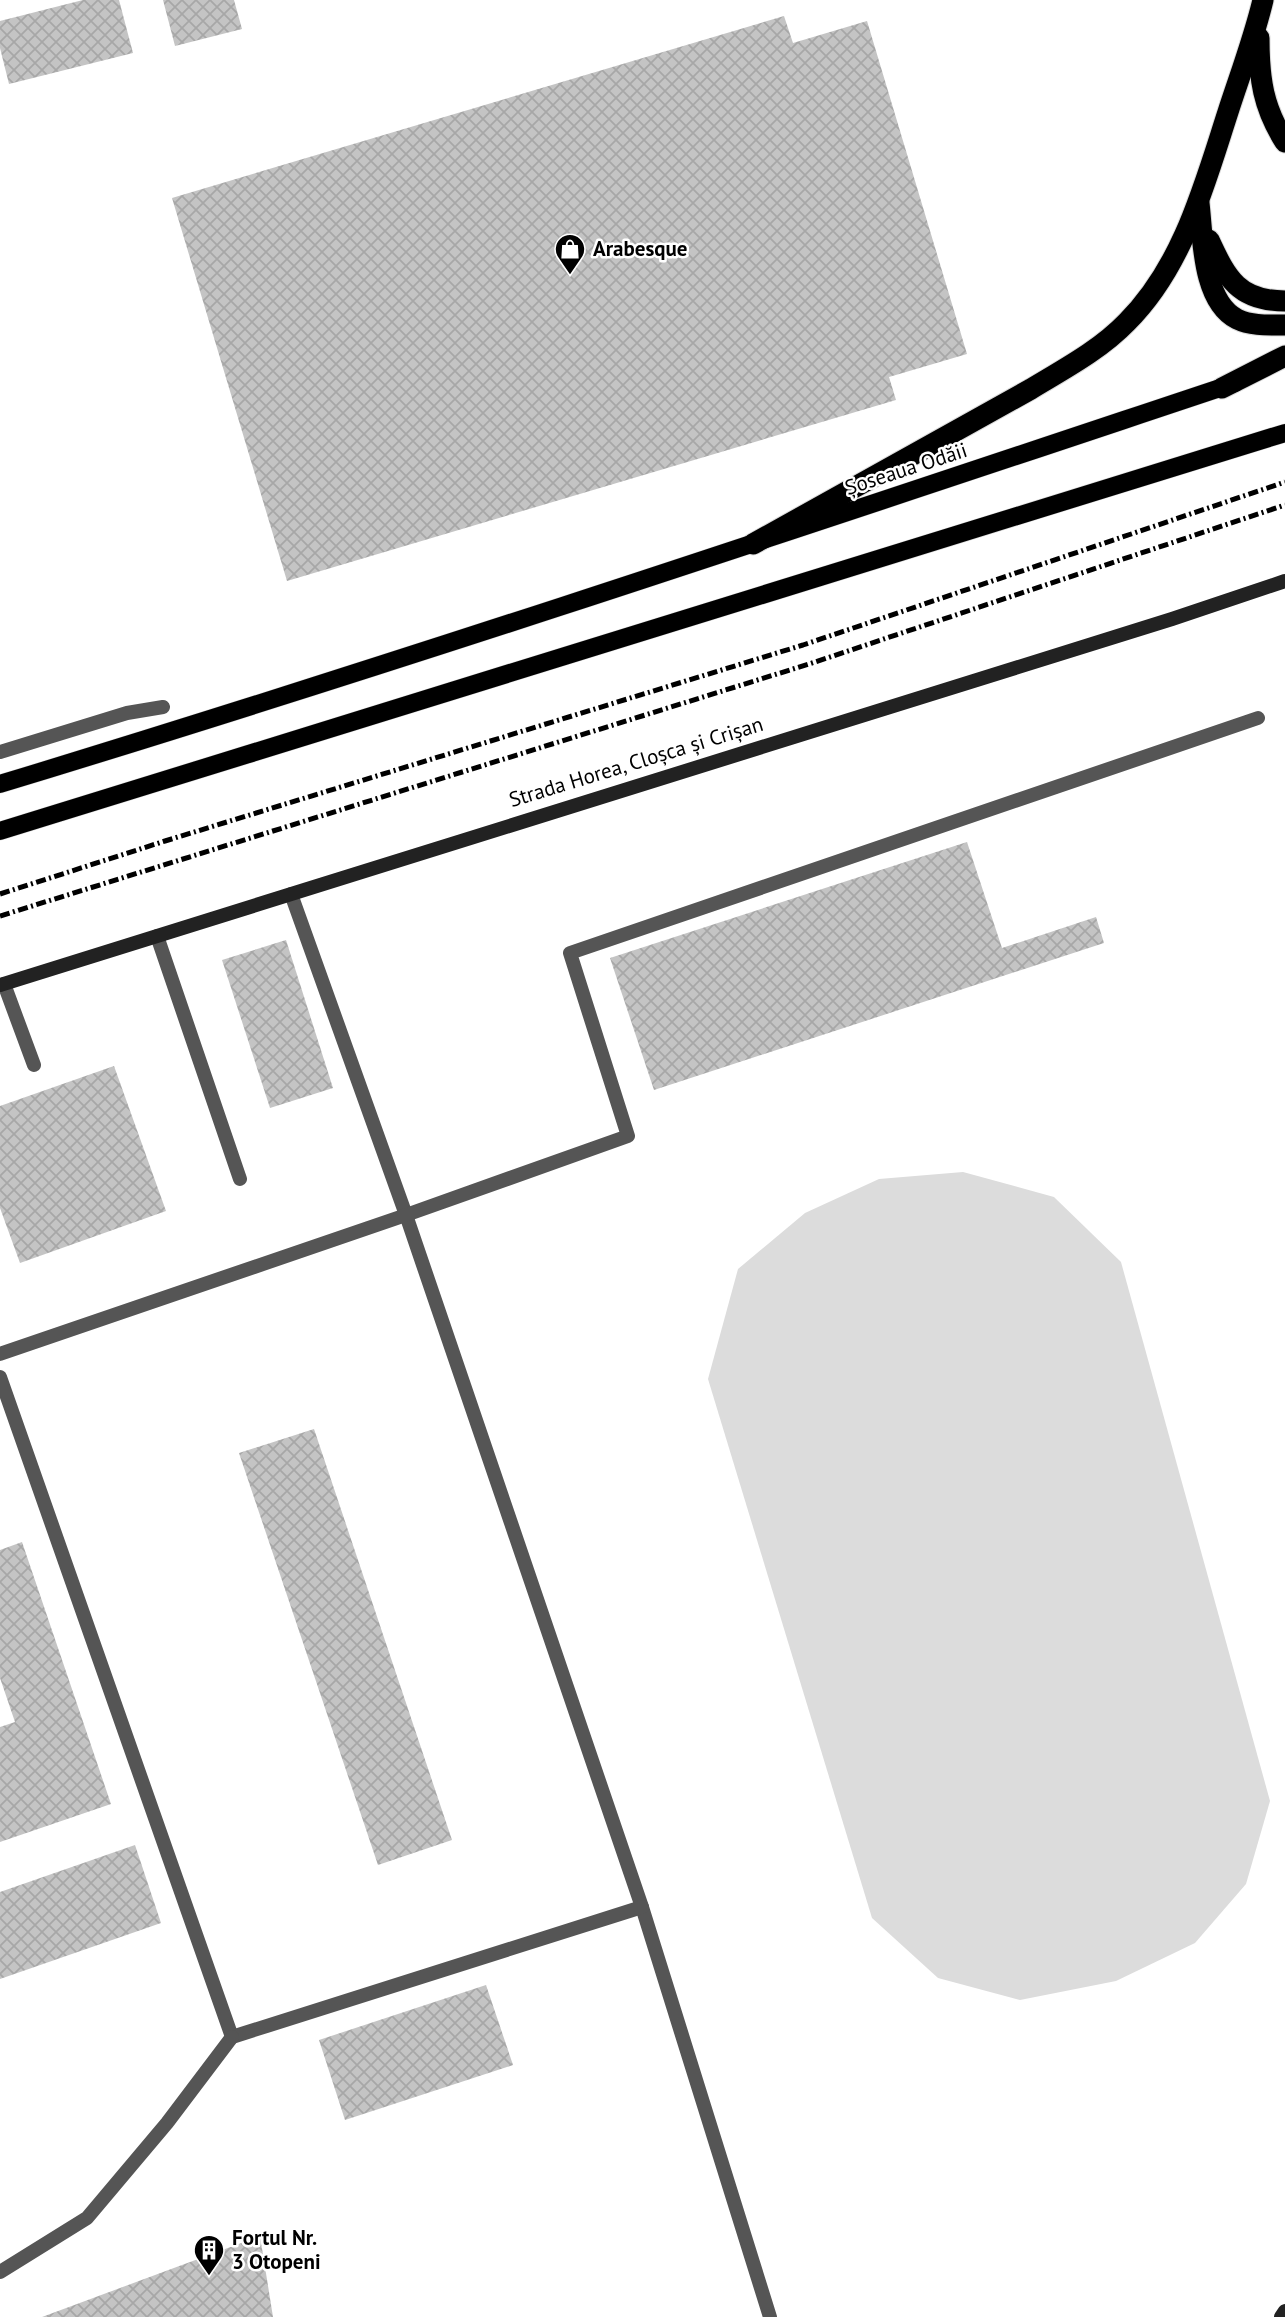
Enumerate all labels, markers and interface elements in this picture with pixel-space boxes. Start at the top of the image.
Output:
shop icon: Arabesque [553,232,587,276]
place label: Arabesque [593,235,688,262]
street label: Șoseaua Odăii [841,436,970,501]
street label: Strada Horea, Cloșca și Crișan [505,710,766,813]
place label: Fortul Nr. 3 Otopeni [232,2224,321,2275]
building icon: Fortul Nr. 3 Otopeni [192,2233,226,2277]

